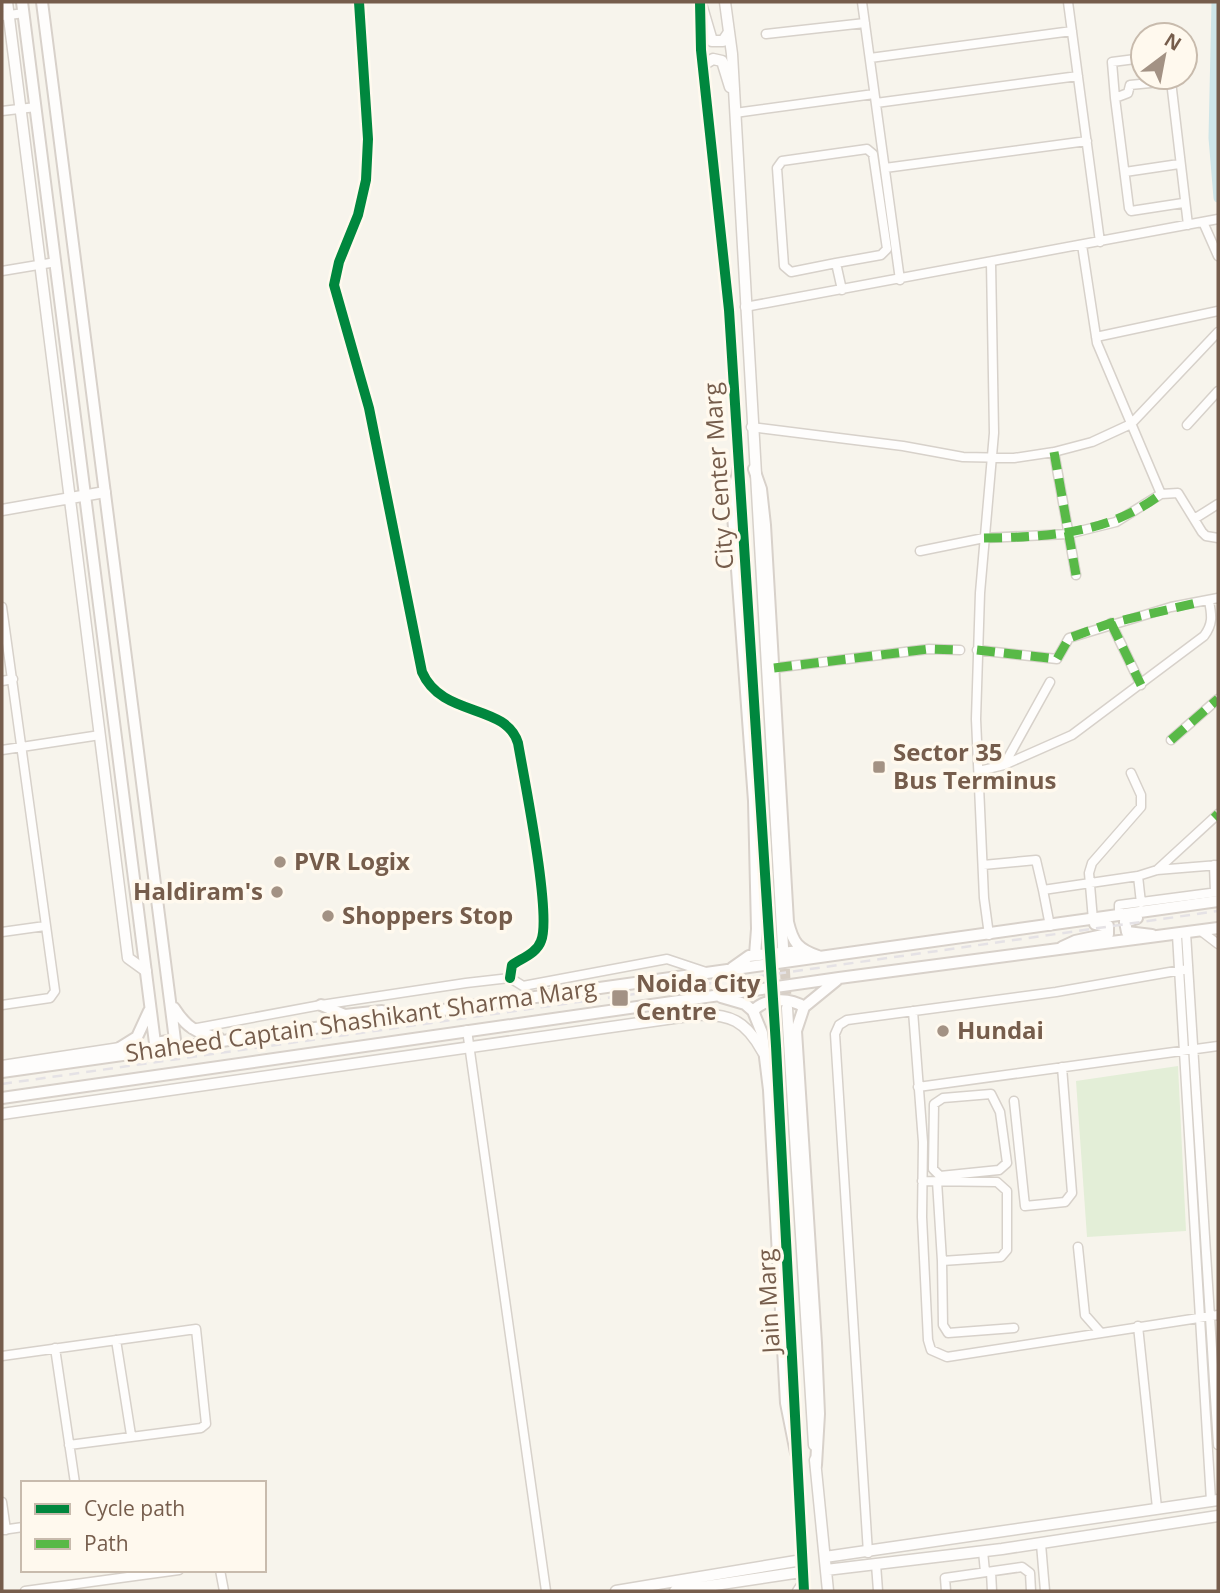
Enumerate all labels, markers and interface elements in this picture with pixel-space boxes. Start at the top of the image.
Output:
north arrow [1129,21,1199,91]
text: N [1160,26,1186,57]
street label: City Center Marg [695,382,740,571]
place label: Sector 35 Bus Terminus [893,735,1056,796]
marker: Sector 35 Bus Terminus [871,759,887,775]
place label: PVR Logix [294,844,410,877]
marker: PVR Logix [272,854,288,870]
place label: Haldiram's [133,874,263,907]
marker: Haldiram's [269,884,285,900]
place label: Shoppers Stop [342,898,513,931]
marker: Shoppers Stop [320,908,336,924]
place label: Noida City Centre [636,966,761,1027]
street label: Shaheed Captain Shashikant Sharma Marg [123,970,598,1069]
marker: Noida City Centre [610,988,630,1008]
place label: Hundai [957,1013,1044,1046]
marker: Hundai [935,1023,951,1039]
street label: Jain Marg [748,1248,787,1356]
legend [21,1481,266,1572]
text: Cycle path [84,1494,185,1522]
text: Path [84,1529,129,1557]

